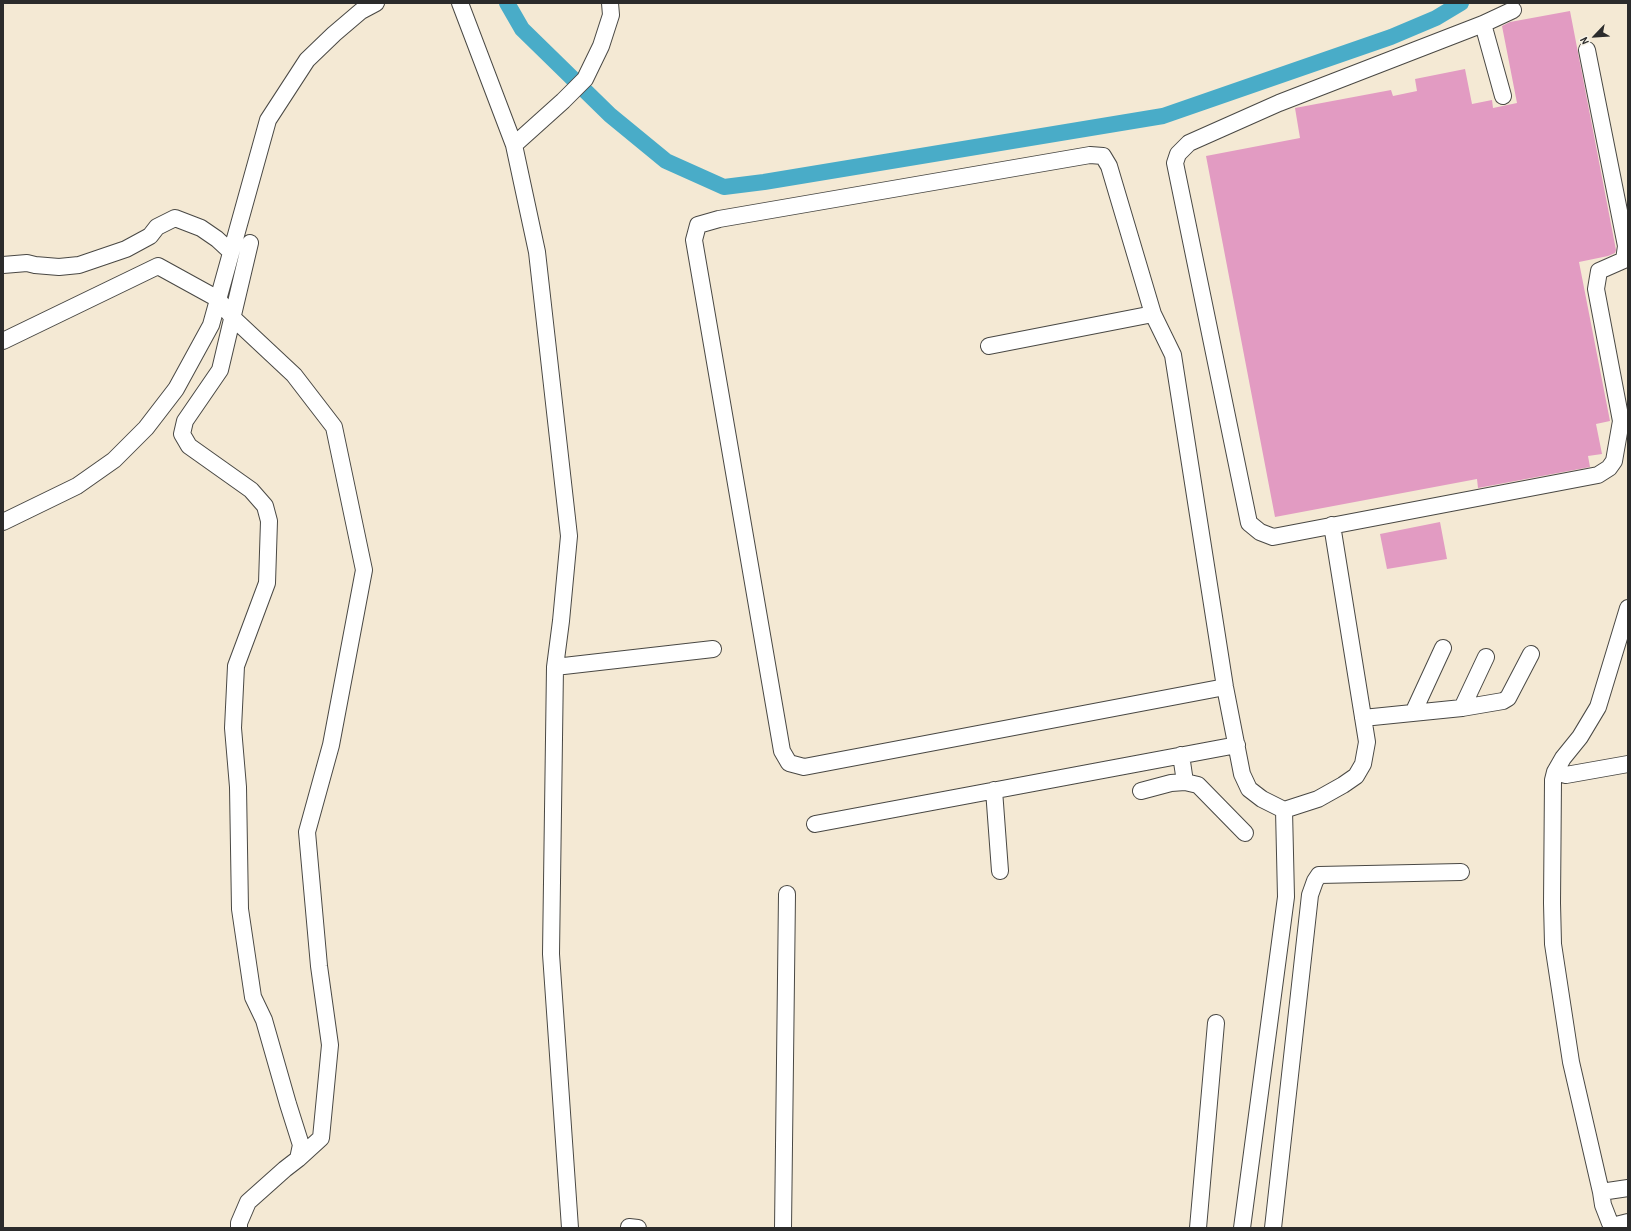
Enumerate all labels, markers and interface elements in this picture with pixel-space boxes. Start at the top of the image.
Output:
north arrow [1575,16,1615,56]
text: N [1577,35,1592,47]

